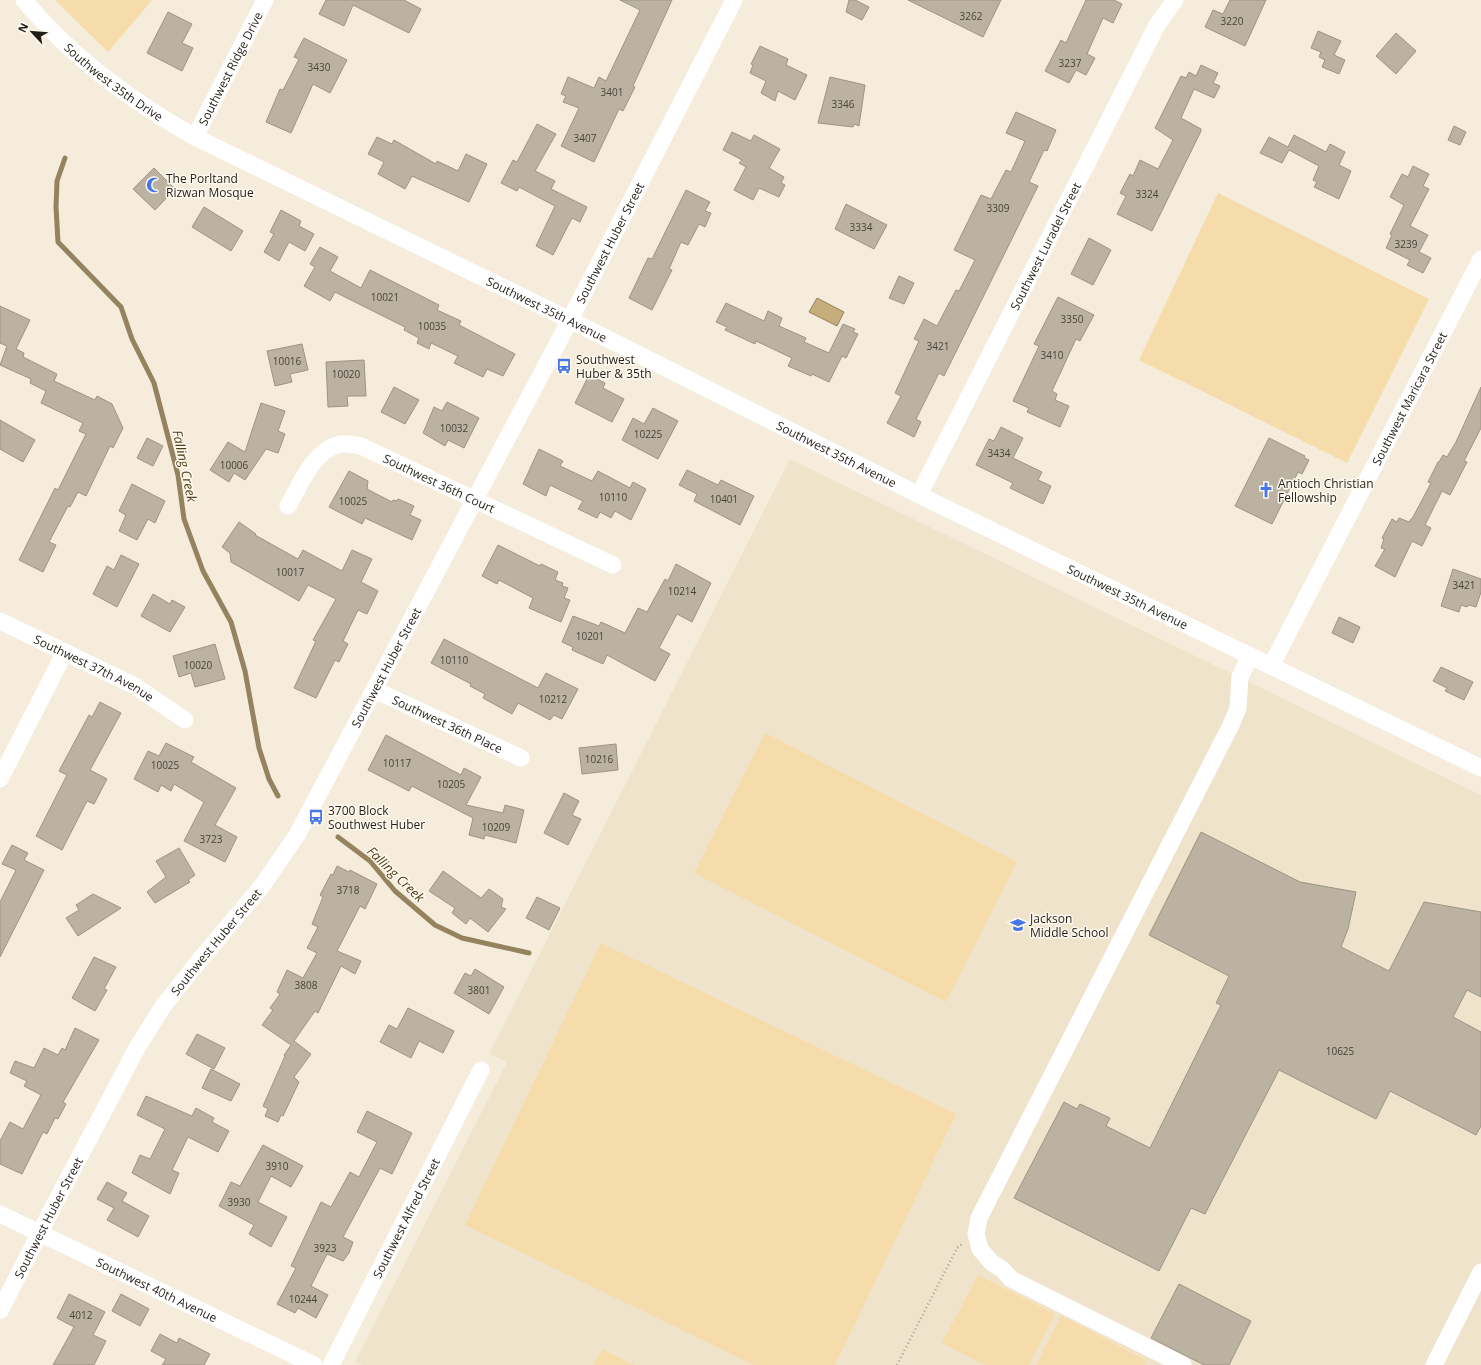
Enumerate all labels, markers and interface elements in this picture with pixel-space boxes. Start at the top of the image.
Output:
street label: Southwest Ridge Drive [194,8,266,128]
house number: 3262 [960,9,983,23]
north arrow [12,12,52,52]
house number: 3220 [1221,14,1244,28]
text: N [14,20,31,35]
street label: Southwest 35th Drive [61,39,167,125]
house number: 3237 [1059,56,1082,70]
house number: 3430 [308,60,331,74]
house number: 3401 [601,85,623,99]
house number: 3346 [832,97,855,111]
house number: 3407 [574,131,597,145]
place label: The Porltand Rizwan Mosque [166,170,254,201]
mosque icon: The Porltand Rizwan Mosque [145,176,163,194]
street label: Southwest Huber Street [571,179,648,306]
street label: Southwest Luradel Street [1006,179,1084,313]
house number: 3324 [1136,187,1159,201]
house number: 3309 [987,201,1010,215]
house number: 3334 [850,220,873,234]
house number: 3239 [1395,237,1418,251]
street label: Southwest 35th Avenue [484,272,610,346]
house number: 10021 [371,290,399,304]
house number: 3350 [1061,312,1084,326]
house number: 10035 [418,319,447,333]
street label: Southwest Maricara Street [1368,329,1451,468]
house number: 3421 [927,339,949,353]
house number: 3410 [1041,348,1064,362]
place label: Southwest Huber & 35th [576,351,652,382]
house number: 10016 [273,354,302,368]
bus stop icon: Southwest Huber & 35th [555,357,573,375]
house number: 10020 [332,367,361,381]
street label: Southwest 35th Avenue [774,416,900,491]
house number: 10032 [440,421,469,435]
house number: 10225 [634,427,663,441]
water label: Falling Creek [169,428,202,504]
house number: 3434 [988,446,1011,460]
street label: Southwest 36th Court [380,449,498,517]
house number: 10006 [220,458,249,472]
place label: Antioch Christian Fellowship [1278,475,1374,506]
church icon: Antioch Christian Fellowship [1257,481,1275,499]
house number: 10110 [599,490,628,504]
house number: 10401 [710,492,738,506]
house number: 10025 [339,494,368,508]
street label: Southwest 35th Avenue [1064,560,1191,633]
house number: 10017 [276,565,305,579]
house number: 3421 [1453,578,1475,592]
house number: 10214 [668,584,697,598]
street label: Southwest Huber Street [347,604,425,731]
house number: 10201 [576,629,604,643]
street label: Southwest 37th Avenue [31,630,158,705]
house number: 10110 [440,653,469,667]
house number: 10020 [184,658,213,672]
street label: Southwest 36th Place [390,691,506,757]
house number: 10212 [539,692,568,706]
house number: 10216 [585,752,614,766]
house number: 10117 [383,756,412,770]
house number: 10025 [151,758,180,772]
house number: 10205 [437,777,466,791]
place label: 3700 Block Southwest Huber [328,802,425,833]
bus stop icon: 3700 Block Southwest Huber [307,808,325,826]
house number: 10209 [482,820,511,834]
house number: 3723 [200,832,223,846]
water label: Falling Creek [363,842,429,906]
house number: 3718 [337,883,360,897]
street label: Southwest Huber Street [167,885,265,999]
place label: Jackson Middle School [1029,910,1109,941]
school or university icon: Jackson Middle School [1009,916,1027,934]
house number: 3808 [295,978,318,992]
house number: 3801 [468,983,490,997]
house number: 10625 [1326,1044,1355,1058]
street label: Southwest Huber Street [10,1154,86,1281]
street label: Southwest Alfred Street [368,1155,443,1281]
house number: 3910 [266,1159,289,1173]
house number: 3930 [228,1195,251,1209]
house number: 3923 [314,1241,337,1255]
street label: Southwest 40th Avenue [93,1253,220,1326]
house number: 10244 [289,1292,318,1306]
house number: 4012 [70,1308,93,1322]

